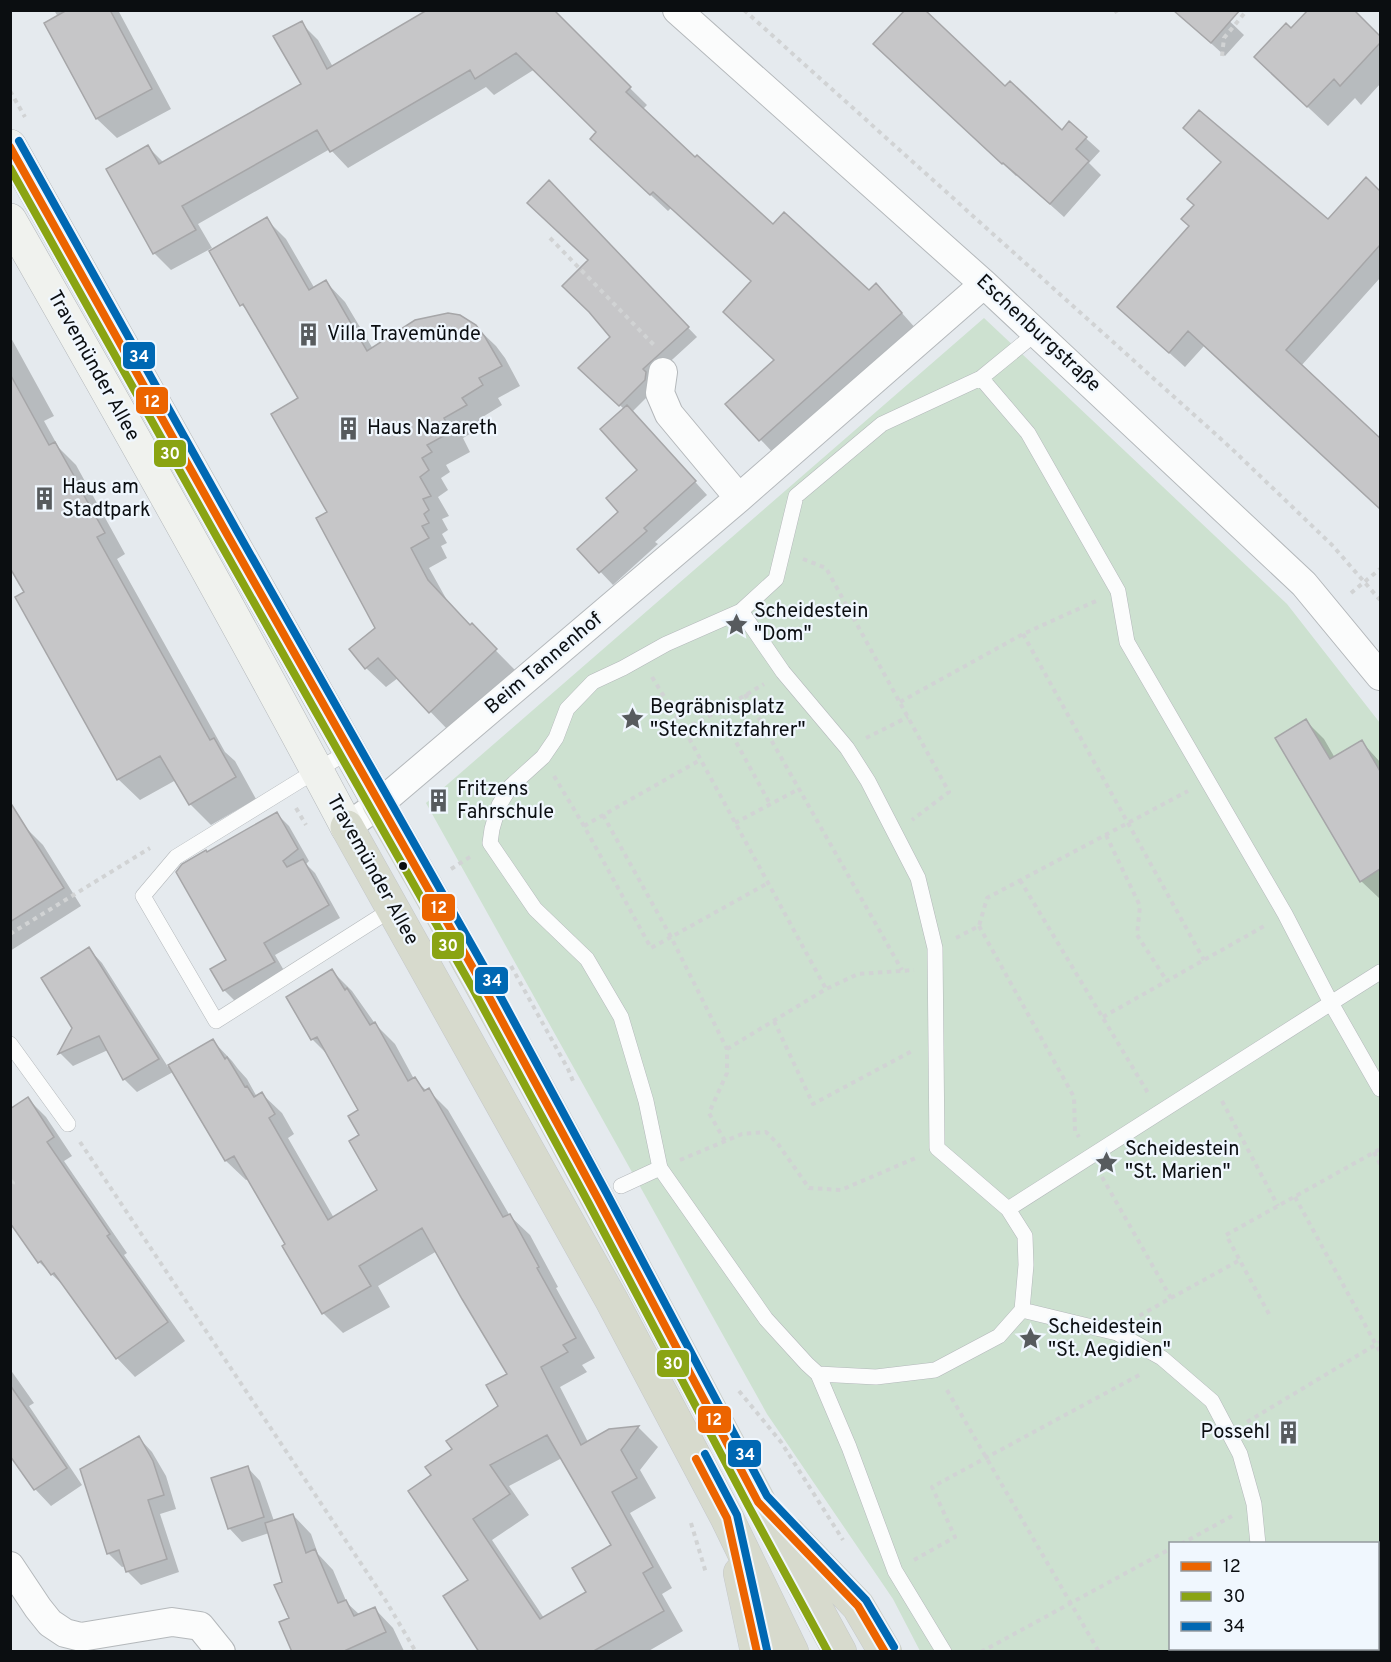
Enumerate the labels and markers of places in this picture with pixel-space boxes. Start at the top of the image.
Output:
building icon: Villa Travemünde [296,322,322,348]
place label: Villa Travemünde [327,322,481,348]
building icon: Haus Nazareth [336,416,362,442]
place label: Haus Nazareth [367,416,497,442]
place label: Haus am Stadtpark [62,475,151,524]
building icon: Haus am Stadtpark [31,486,57,512]
place label: Scheidestein "Dom" [754,599,868,648]
place icon: Scheidestein "Dom" [723,611,749,637]
place label: Begräbnisplatz "Stecknitzfahrer" [650,695,806,744]
place icon: Begräbnisplatz "Stecknitzfahrer" [619,706,645,732]
place label: Fritzens Fahrschule [457,777,554,826]
building icon: Fritzens Fahrschule [426,788,452,814]
unlabelled marker [397,860,409,872]
place label: Scheidestein "St. Marien" [1125,1137,1239,1186]
place icon: Scheidestein "St. Marien" [1094,1149,1120,1175]
place label: Scheidestein "St. Aegidien" [1048,1315,1171,1364]
place icon: Scheidestein "St. Aegidien" [1017,1326,1043,1352]
place label: Possehl [1201,1420,1270,1446]
building icon: Possehl [1275,1420,1301,1446]

